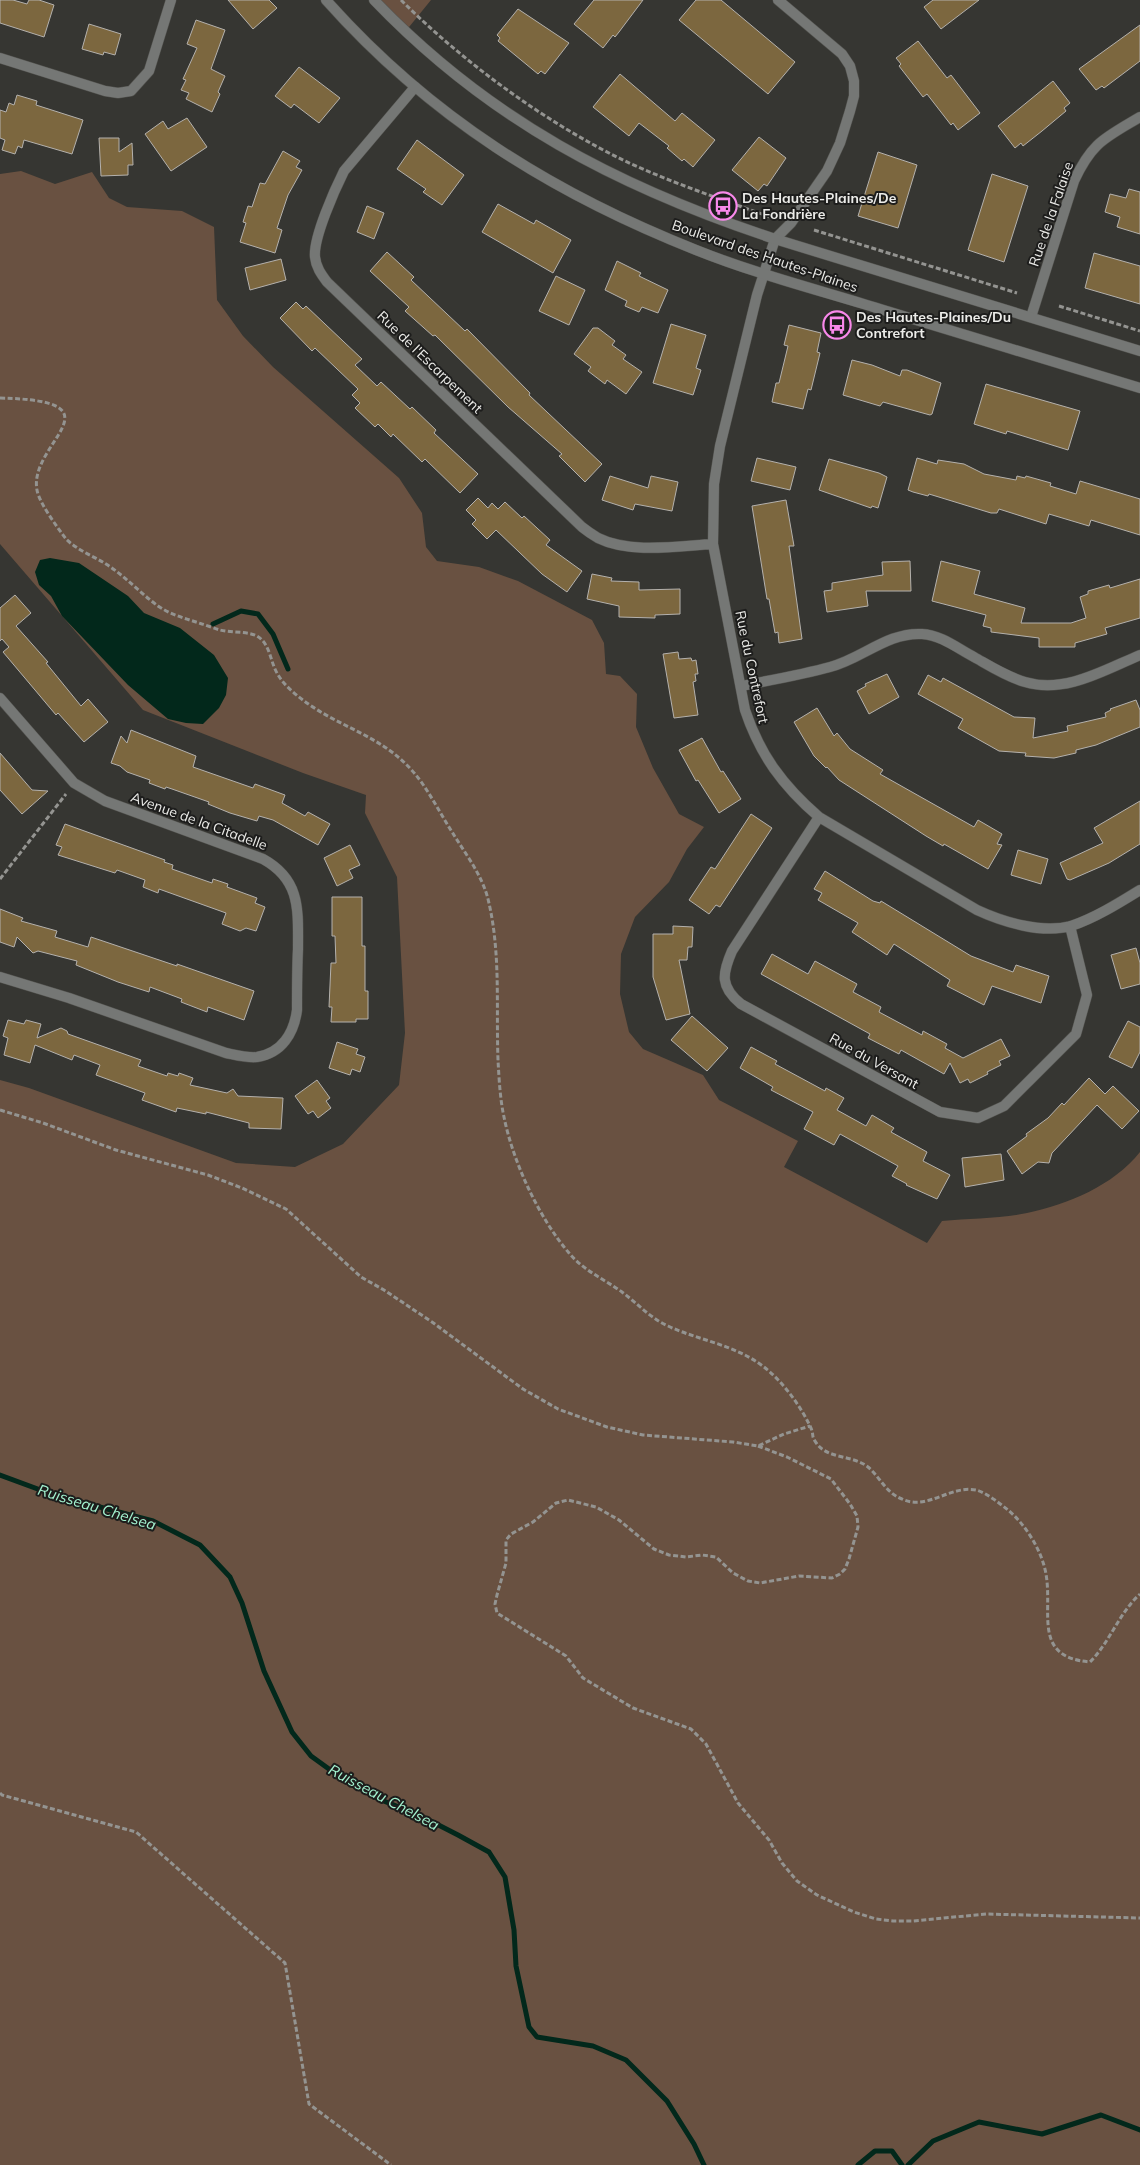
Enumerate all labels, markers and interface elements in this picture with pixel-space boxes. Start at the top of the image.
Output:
street label: Rue de la Falaise [1025,159,1077,269]
place label: Des Hautes-Plaines/De La Fondrière [742,189,897,223]
bus stop icon: Des Hautes-Plaines/De La Fondrière [708,191,738,221]
street label: Boulevard des Hautes-Plaines [670,216,860,296]
street label: Rue de l'Escarpement [374,307,487,417]
place label: Des Hautes-Plaines/Du Contrefort [856,308,1011,342]
bus stop icon: Des Hautes-Plaines/Du Contrefort [822,310,852,340]
street label: Rue du Contrefort [731,609,773,725]
street label: Avenue de la Citadelle [128,788,270,854]
street label: Rue du Versant [826,1029,922,1093]
water label: Ruisseau Chelsea [36,1480,158,1534]
water label: Ruisseau Chelsea [325,1760,443,1834]

